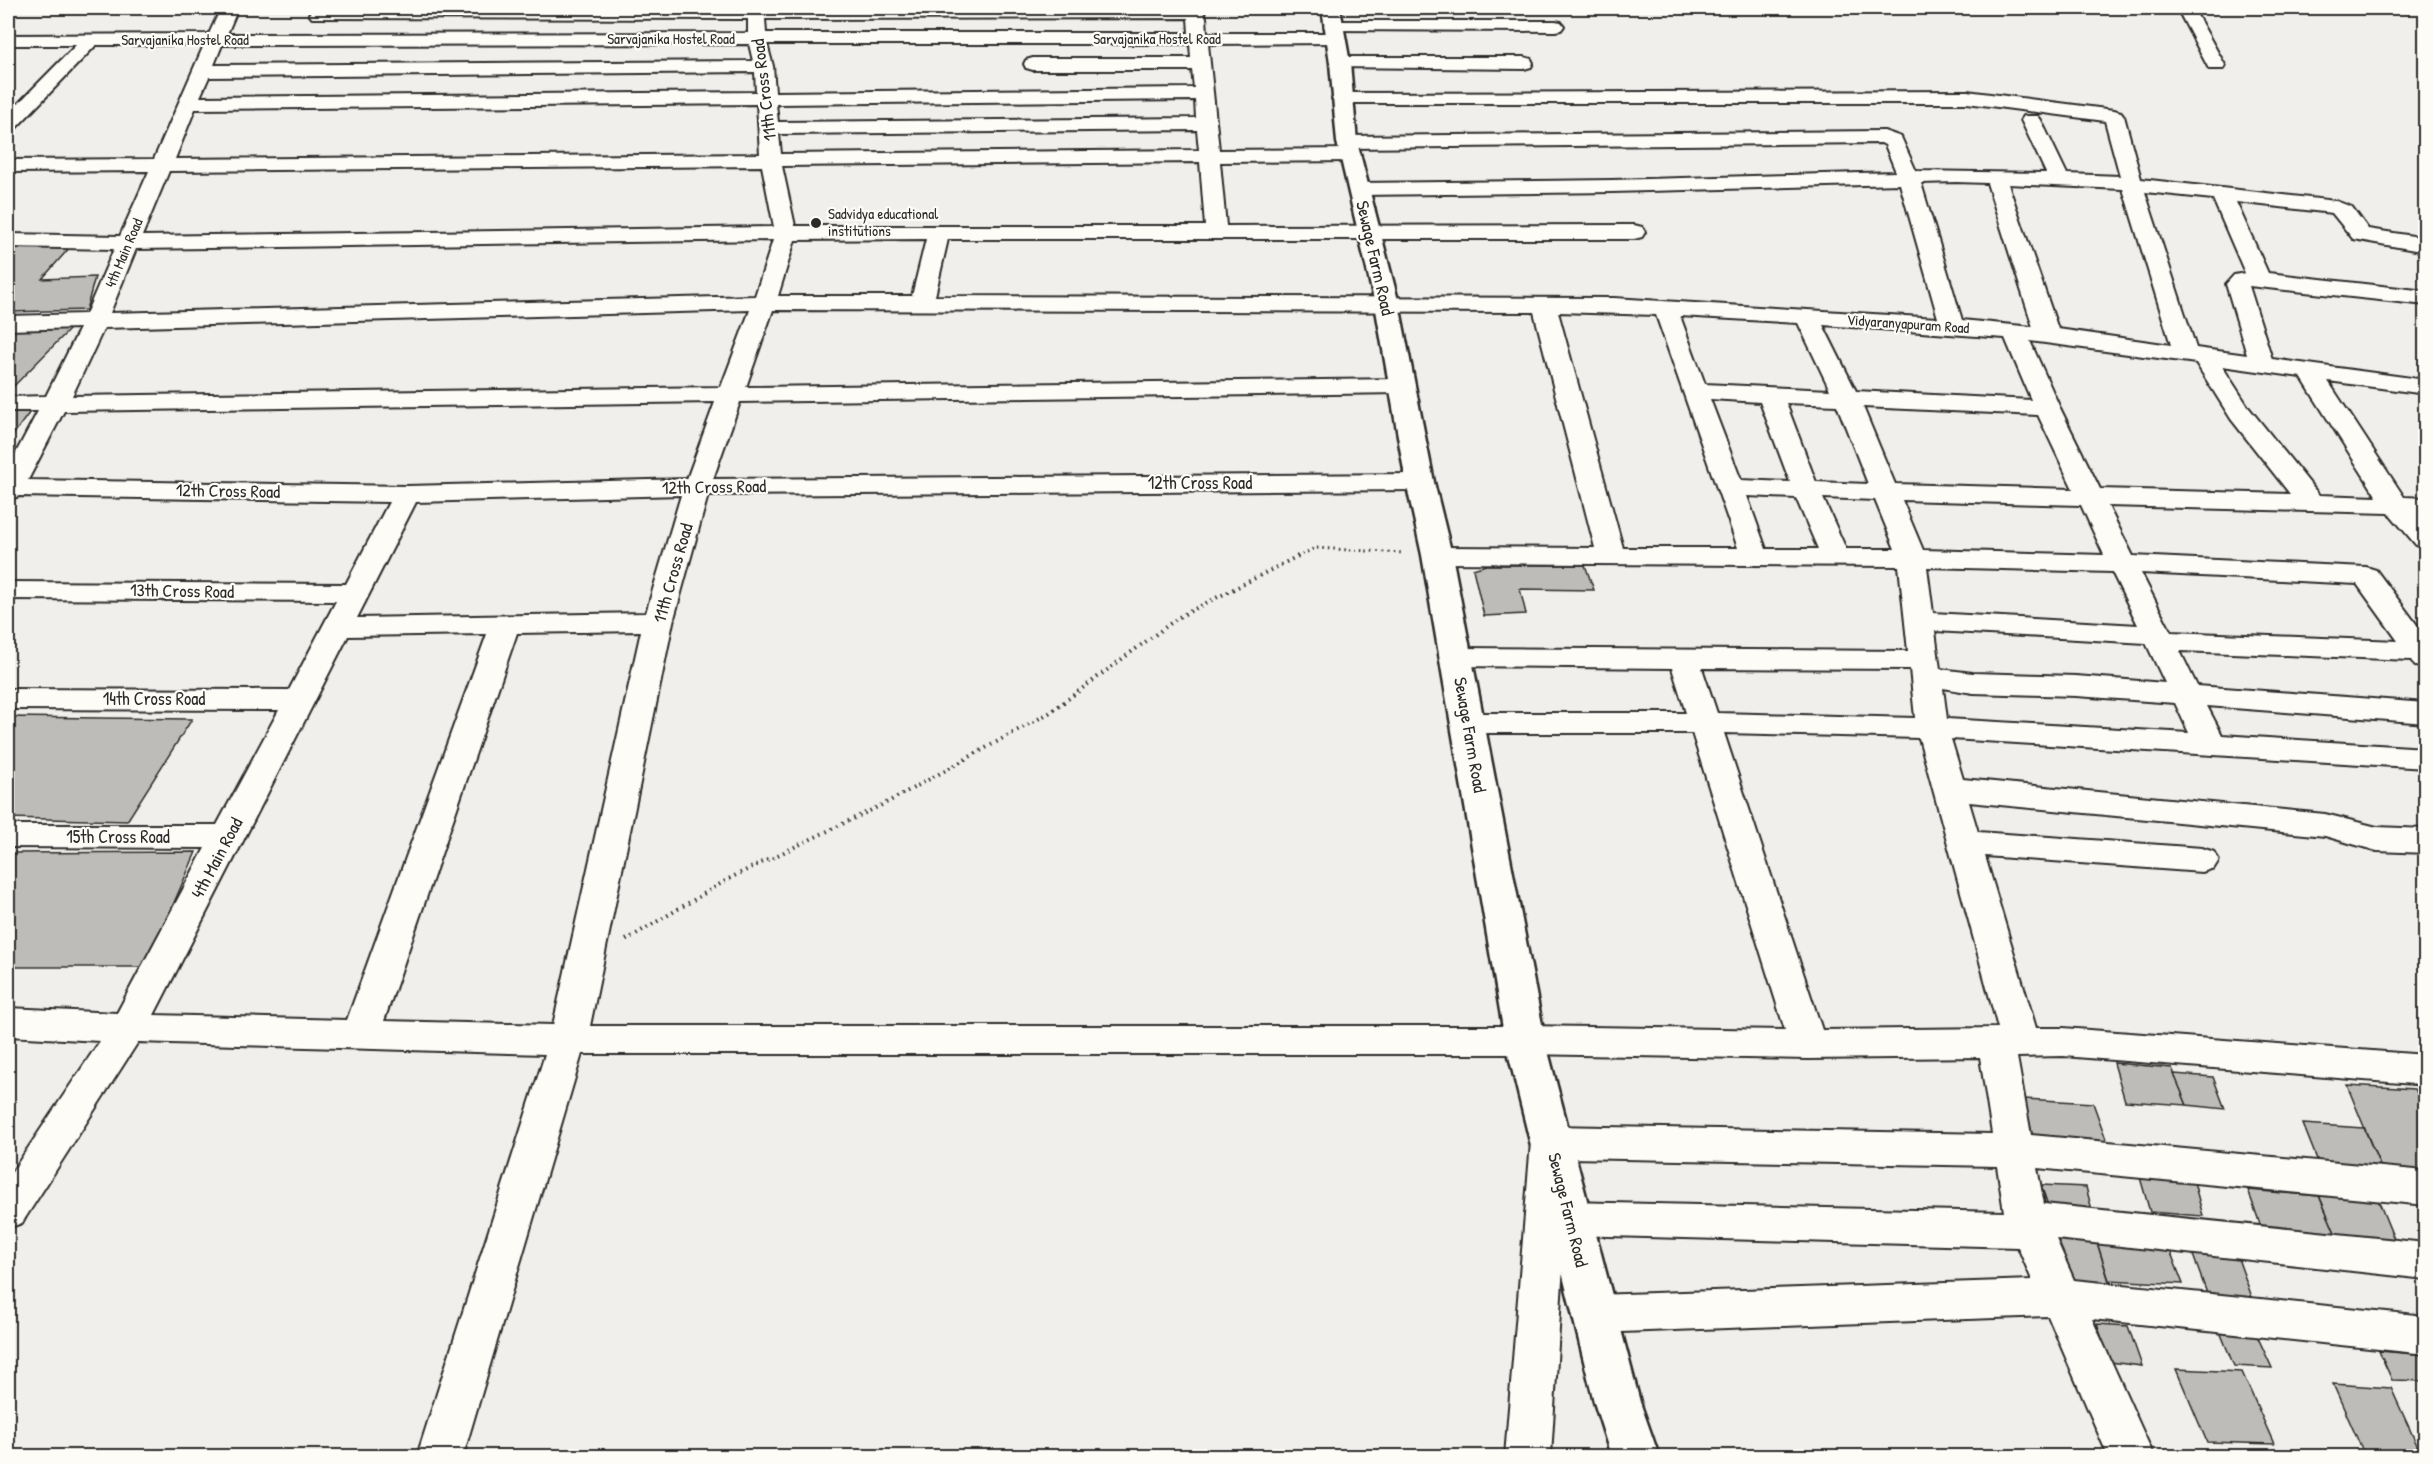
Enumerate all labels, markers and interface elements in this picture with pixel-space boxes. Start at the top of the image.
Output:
street label: Sarvajanika Hostel Road [607,28,735,49]
street label: Sarvajanika Hostel Road [1093,28,1221,49]
street label: Sarvajanika Hostel Road [121,29,249,50]
street label: 11th Cross Road [745,38,782,142]
street label: Sewage Farm Road [1350,198,1401,318]
place label: Sadvidya educational institutions [828,203,938,241]
street label: 4th Main Road [100,215,148,291]
marker: Sadvidya educational institutions [809,216,823,230]
street label: Vidyaranyapuram Road [1846,309,1970,338]
street label: 12th Cross Road [1148,470,1252,495]
street label: 12th Cross Road [662,473,766,500]
street label: 12th Cross Road [176,477,280,504]
street label: 11th Cross Road [646,520,699,626]
street label: 13th Cross Road [130,577,234,604]
street label: Sewage Farm Road [1448,675,1493,795]
street label: 14th Cross Road [103,686,205,711]
street label: 4th Main Road [185,813,248,903]
street label: 15th Cross Road [66,824,170,849]
street label: Sewage Farm Road [1542,1150,1595,1270]

